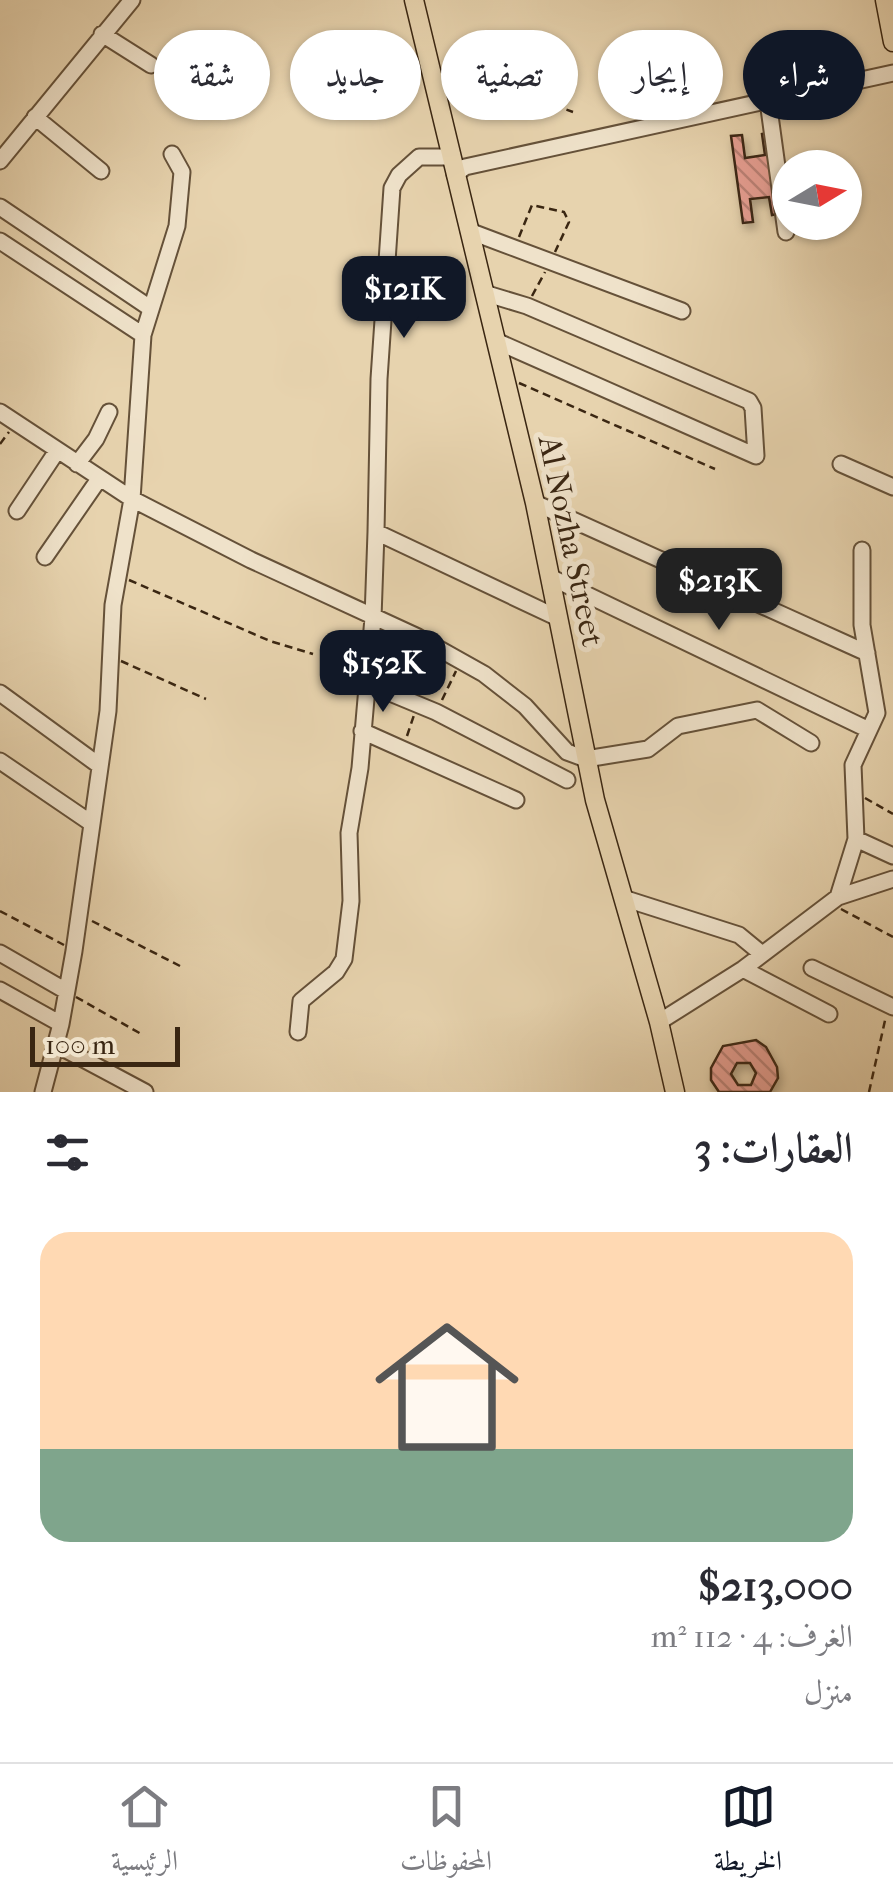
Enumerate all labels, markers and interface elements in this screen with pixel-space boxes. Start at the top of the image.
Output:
chip: شقة [154,30,270,120]
chip: جديد [290,30,421,120]
chip: تصفية [441,30,578,120]
chip: إيجار [598,30,723,120]
chip: شراء [743,30,865,120]
north arrow [772,150,862,240]
map controls [772,150,862,240]
pin: $121K [334,256,474,341]
text: $121K [364,270,444,307]
street label: Al Nozha Street [530,430,612,650]
pin: $213K [649,548,789,633]
text: $213K [678,562,760,599]
pin: $152K [313,630,453,715]
text: $152K [342,644,424,681]
scale bar [30,1022,180,1066]
text: 100 m [45,1028,115,1061]
text: العقارات: 3 [694,1124,853,1173]
icon: filters [40,1125,95,1180]
icon: home [357,1297,537,1477]
text: $213,000 [698,1562,853,1611]
text: الغرف: 4 · 112 m² [651,1618,853,1655]
text: منزل [804,1674,853,1711]
tab: الرئيسية [111,1779,178,1888]
tab: المحفوظات [400,1779,492,1888]
tab: الخريطة [714,1779,782,1888]

